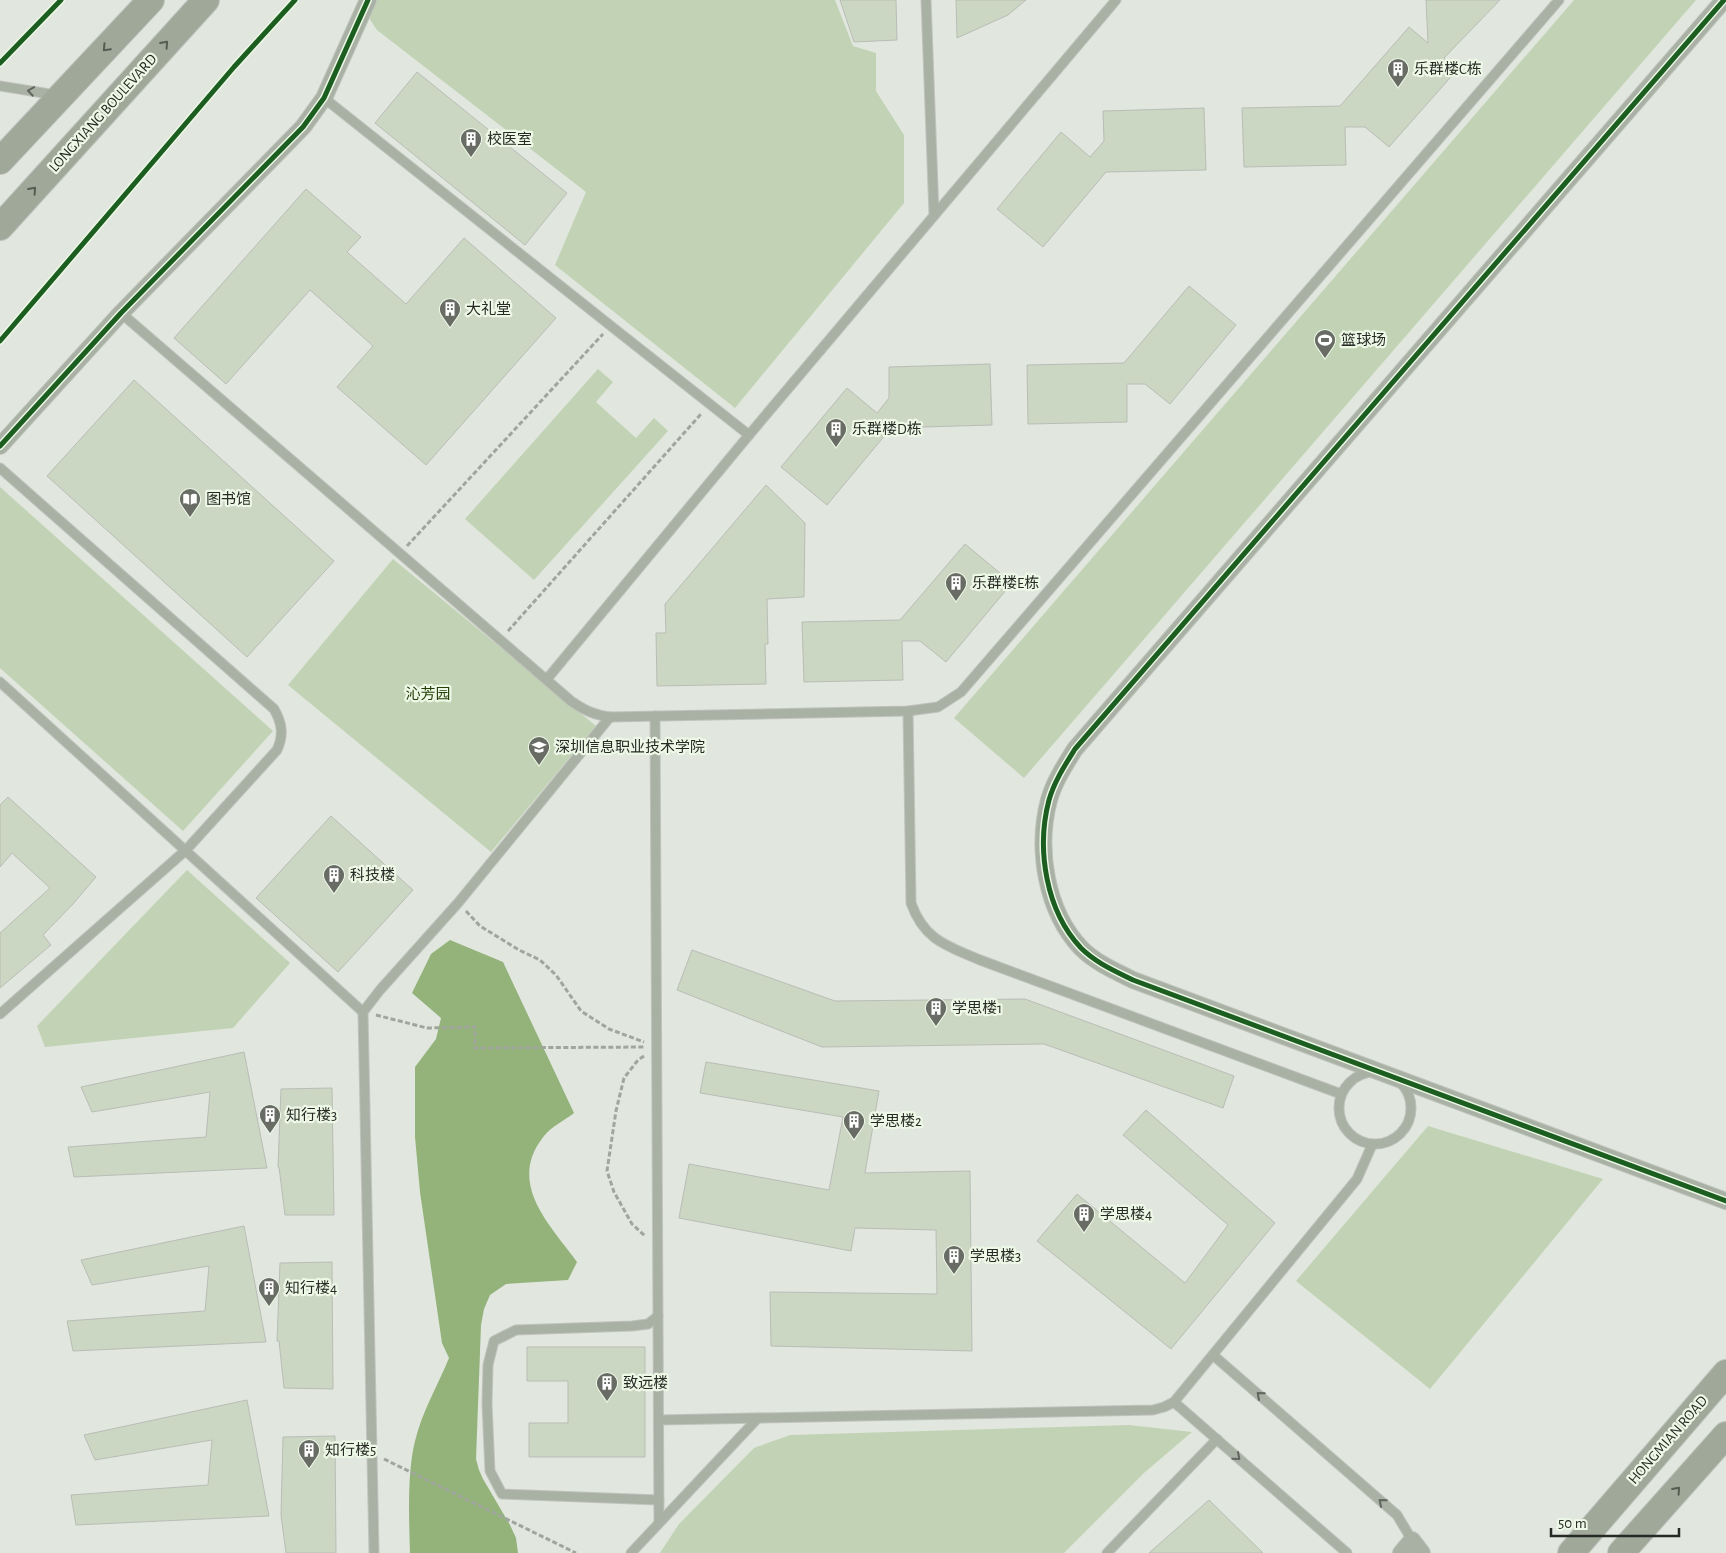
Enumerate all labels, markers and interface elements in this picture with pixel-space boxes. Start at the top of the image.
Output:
one-way arrow [160,41,169,50]
one-way arrow [103,43,112,52]
street label: LONGXIANG BOULEVARD [46,51,160,175]
building icon: 乐群楼C栋 [1386,57,1410,88]
place label: 乐群楼C栋 [1414,60,1482,77]
one-way arrow [26,86,35,96]
building icon: 校医室 [459,127,483,158]
place label: 校医室 [487,130,532,147]
one-way arrow [27,187,36,196]
building icon: 大礼堂 [438,297,462,328]
place label: 大礼堂 [466,300,511,317]
sports icon: 篮球场 [1313,328,1337,359]
place label: 篮球场 [1341,332,1386,348]
building icon: 乐群楼D栋 [824,417,848,448]
place label: 乐群楼D栋 [852,420,922,437]
library icon: 图书馆 [178,487,202,518]
place label: 图书馆 [206,491,251,507]
building icon: 乐群楼E栋 [944,571,968,602]
place label: 乐群楼E栋 [972,574,1039,591]
park label: 沁芳园 [405,686,451,702]
school or university icon: 深圳信息职业技术学院 [527,735,551,766]
place label: 深圳信息职业技术学院 [555,739,705,755]
building icon: 科技楼 [322,863,346,894]
place label: 科技楼 [350,867,395,883]
building icon: 学思楼1 [924,996,948,1027]
place label: 学思楼1 [952,1000,1002,1016]
building icon: 知行楼3 [258,1103,282,1134]
place label: 知行楼3 [286,1107,337,1123]
building icon: 学思楼2 [842,1109,866,1140]
place label: 学思楼2 [870,1113,922,1129]
building icon: 学思楼4 [1072,1202,1096,1233]
place label: 学思楼4 [1100,1206,1152,1222]
building icon: 学思楼3 [942,1244,966,1275]
place label: 学思楼3 [970,1248,1021,1264]
building icon: 知行楼4 [257,1276,281,1307]
place label: 知行楼4 [285,1280,337,1296]
building icon: 致远楼 [595,1371,619,1402]
place label: 致远楼 [623,1375,668,1391]
one-way arrow [1256,1392,1265,1401]
street label: HONGMIAN ROAD [1626,1393,1710,1487]
building icon: 知行楼5 [297,1438,321,1469]
place label: 知行楼5 [325,1442,376,1458]
one-way arrow [1231,1451,1240,1460]
one-way arrow [1671,1487,1680,1496]
one-way arrow [1379,1499,1388,1508]
scale bar [1551,1506,1678,1538]
text: 50 m [1558,1516,1587,1531]

